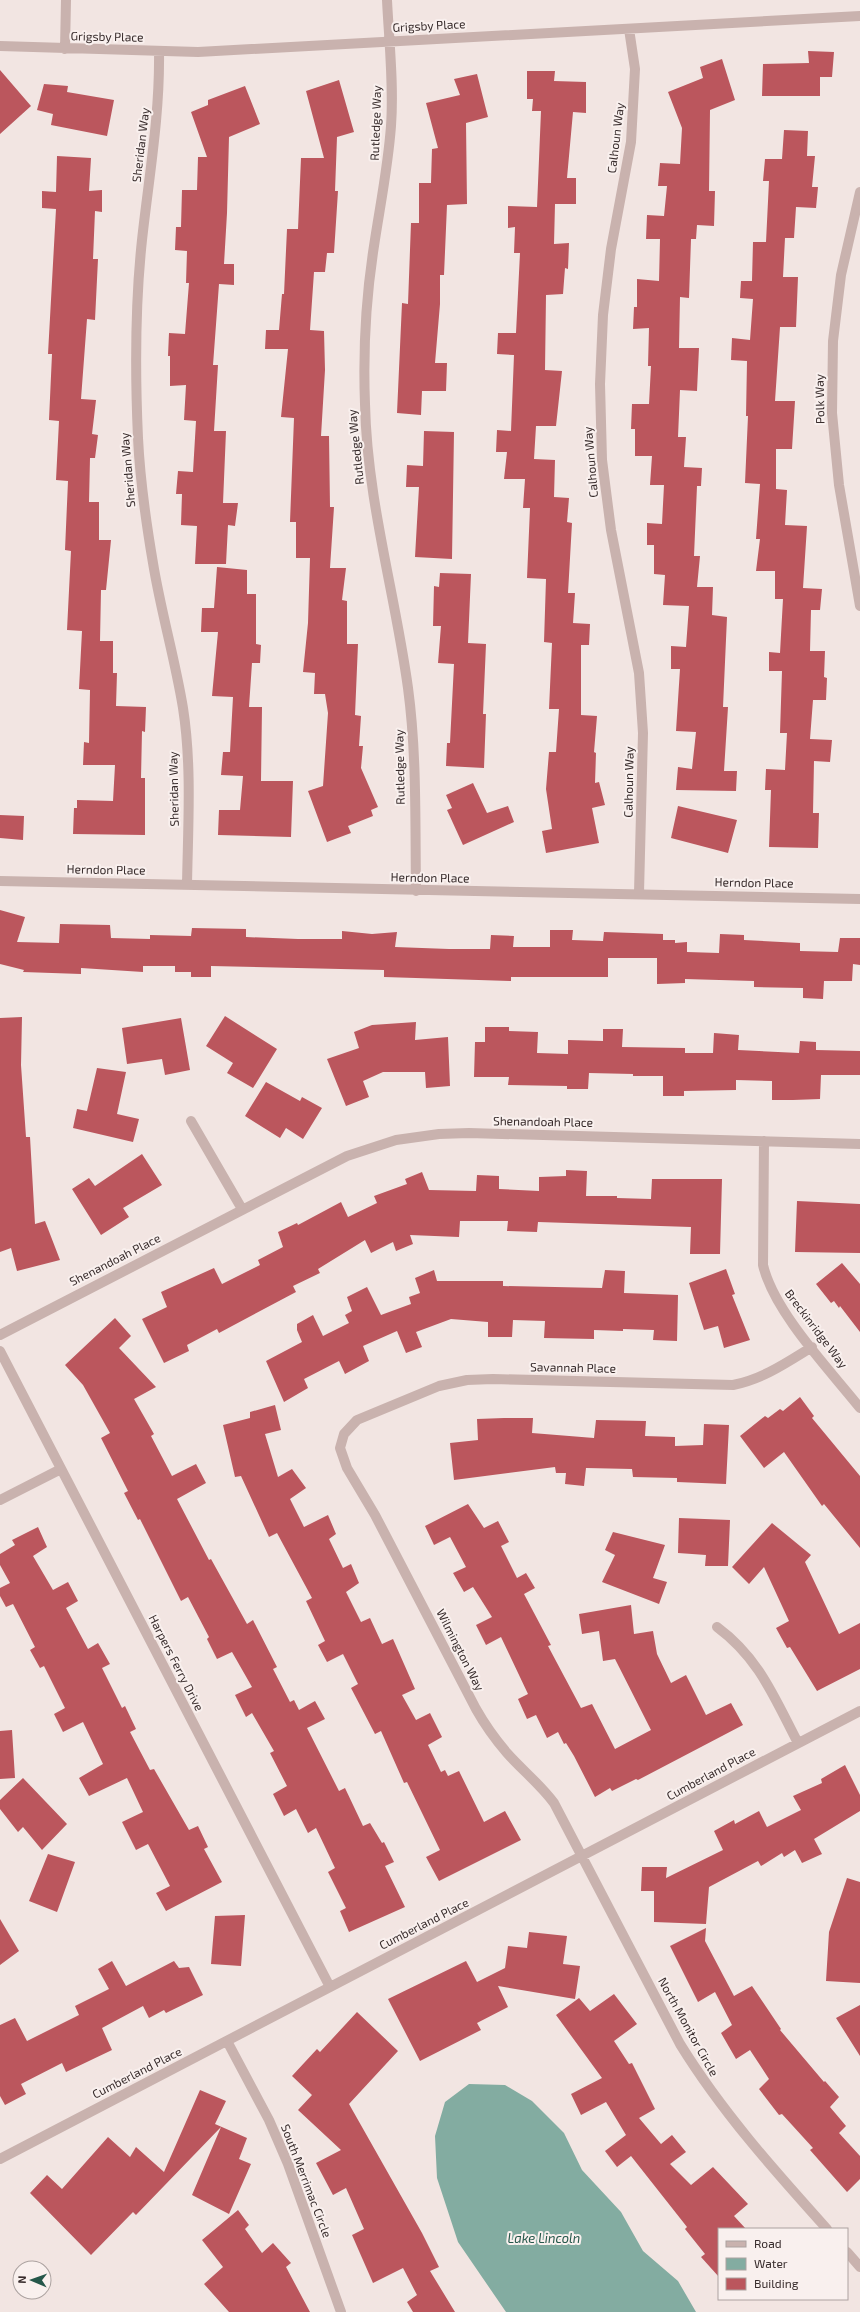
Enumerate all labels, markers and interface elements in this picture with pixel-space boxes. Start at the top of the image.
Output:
street label: Grigsby Place [392,16,466,34]
street label: Grigsby Place [70,28,144,44]
street label: Rutledge Way [367,84,383,161]
street label: Calhoun Way [604,101,626,174]
street label: Sheridan Way [128,106,152,183]
street label: Polk Way [812,373,826,424]
street label: Rutledge Way [344,408,366,485]
street label: Calhoun Way [580,425,600,498]
street label: Sheridan Way [117,431,137,508]
street label: Rutledge Way [391,729,407,805]
street label: Calhoun Way [620,746,636,818]
street label: Sheridan Way [165,751,181,827]
street label: Herndon Place [66,861,146,877]
street label: Herndon Place [390,869,470,885]
street label: Herndon Place [714,874,794,890]
street label: Shenandoah Place [493,1113,593,1129]
street label: Shenandoah Place [67,1230,162,1288]
street label: Breckinridge Way [783,1286,851,1371]
street label: Savannah Place [530,1359,616,1375]
street label: Wilmington Way [434,1606,488,1693]
street label: Harpers Ferry Drive [147,1612,207,1713]
street label: Cumberland Place [664,1744,757,1802]
street label: Cumberland Place [377,1895,471,1952]
street label: North Monitor Circle [656,1975,722,2078]
street label: Cumberland Place [90,2044,184,2101]
street label: South Merrimac Circle [279,2122,335,2239]
legend [718,2228,848,2300]
water label: Lake Lincoln [508,2230,580,2246]
text: Road [754,2236,782,2250]
text: Water [754,2256,788,2270]
north arrow [12,2260,52,2300]
text: N [15,2275,28,2284]
text: Building [754,2276,799,2290]

